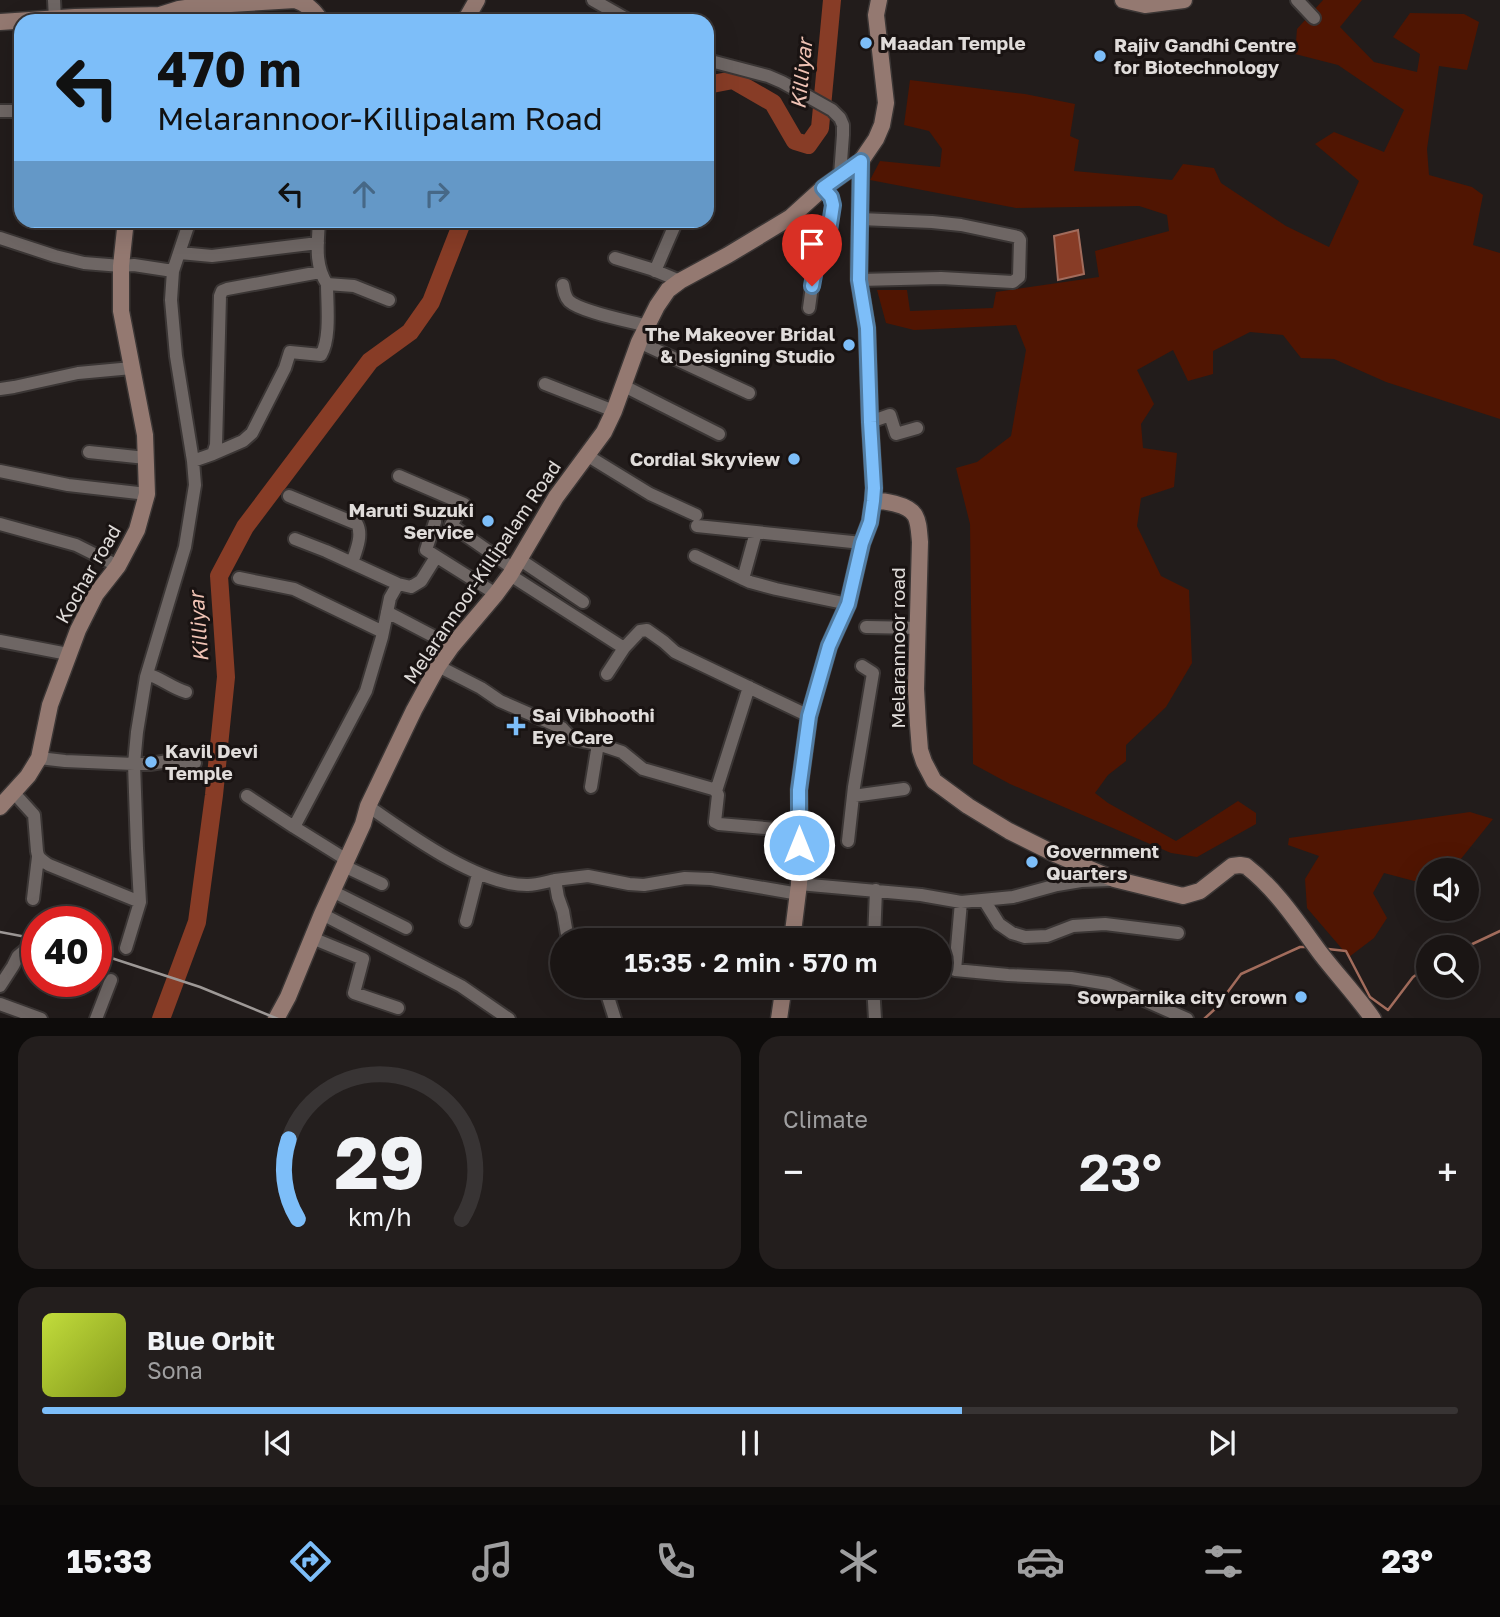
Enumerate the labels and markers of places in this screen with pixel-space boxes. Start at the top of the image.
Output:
place label: Maadan Temple [880,31,1026,54]
place label: Rajiv Gandhi Centre for Biotechnology [1114,33,1296,78]
marker: Maadan Temple [858,35,874,51]
marker: Rajiv Gandhi Centre for Biotechnology [1092,48,1108,64]
pin [782,214,842,286]
place label: The Makeover Bridal & Designing Studio [645,322,835,367]
marker: The Makeover Bridal & Designing Studio [841,337,857,353]
place label: Cordial Skyview [630,447,780,470]
marker: Cordial Skyview [786,451,802,467]
place label: Maruti Suzuki Service [349,498,474,543]
marker: Maruti Suzuki Service [480,513,496,529]
place label: Sai Vibhoothi Eye Care [532,703,655,748]
marker: Sai Vibhoothi Eye Care [506,716,526,736]
place label: Kavil Devi Temple [165,739,258,784]
marker: Kavil Devi Temple [143,754,159,770]
place label: Government Quarters [1046,839,1159,884]
marker: Government Quarters [1024,854,1040,870]
place label: Sowparnika city crown [1077,985,1287,1008]
marker: Sowparnika city crown [1293,989,1309,1005]

